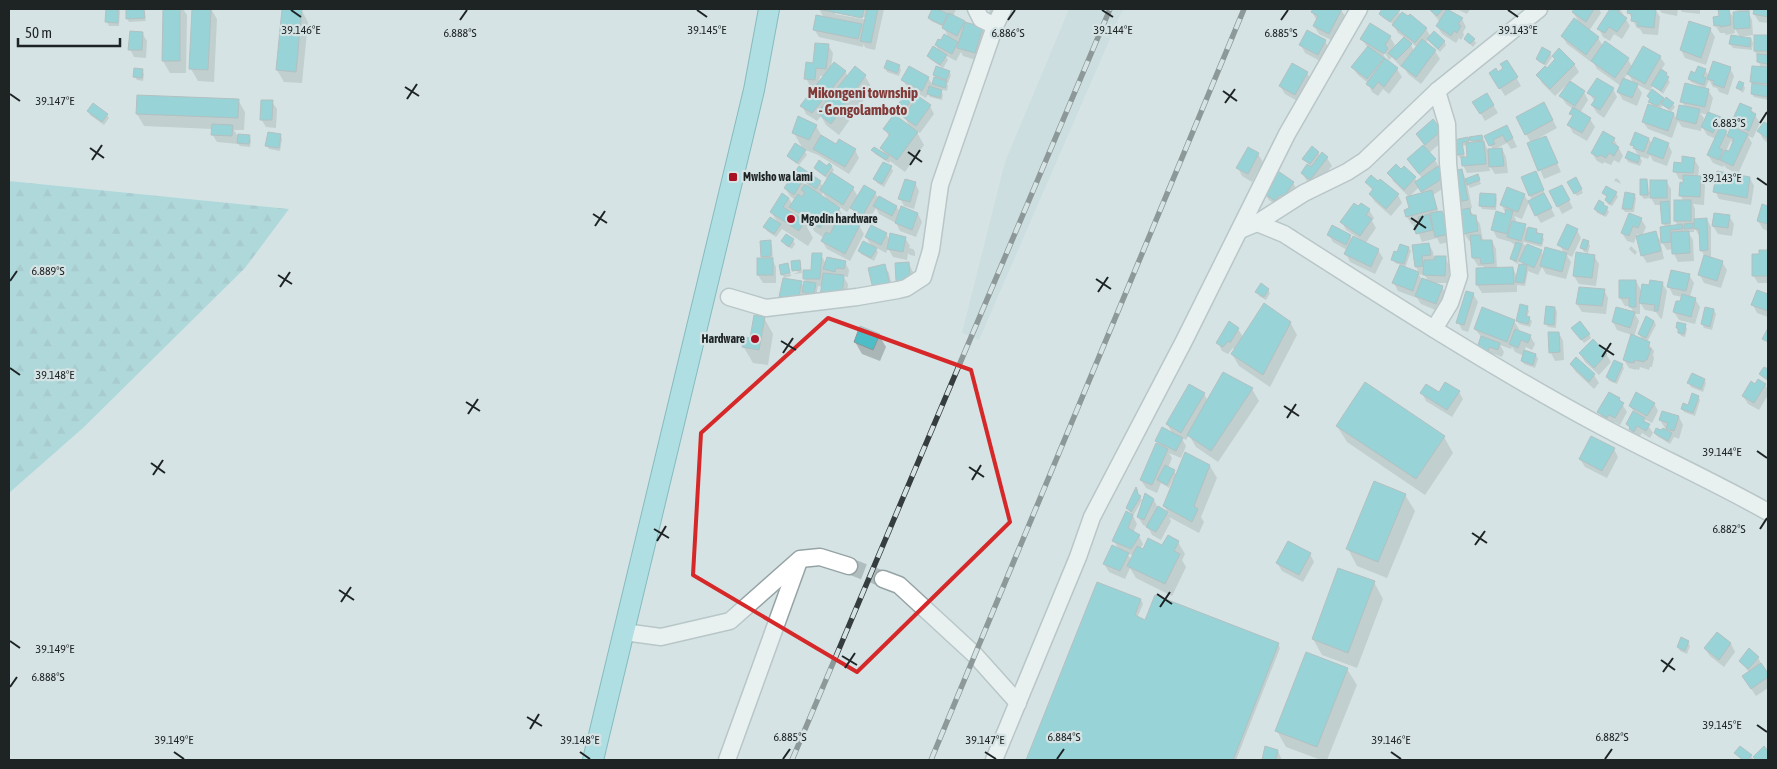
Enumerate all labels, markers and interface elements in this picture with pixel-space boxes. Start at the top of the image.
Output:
scale bar [18,15,120,47]
text: 39.146°E [282,23,320,37]
text: 39.145°E [688,23,726,37]
text: 39.144°E [1094,23,1132,37]
text: 39.143°E [1499,23,1537,37]
text: 50 m [25,24,52,41]
text: 6.888°S [443,26,477,40]
text: 6.886°S [991,26,1025,40]
text: 6.885°S [1264,26,1298,40]
district label: Mikongeni township - Gongolamboto [808,84,918,118]
text: 39.147°E [36,94,74,108]
text: 6.883°S [1712,116,1746,130]
place label: Mwisho wa lami [743,170,813,184]
marker: Mwisho wa lami [727,171,739,183]
text: 39.143°E [1703,171,1741,185]
place label: Mgodin hardware [801,212,878,226]
marker: Mgodin hardware [785,213,797,225]
text: 6.889°S [31,264,65,278]
place label: Hardware [702,332,746,346]
marker: Hardware [749,333,761,345]
text: 39.148°E [36,368,74,382]
text: 39.144°E [1703,445,1741,459]
text: 6.882°S [1712,522,1746,536]
text: 39.149°E [36,642,74,656]
text: 6.888°S [31,670,65,684]
text: 39.145°E [1703,718,1741,732]
text: 6.885°S [773,730,807,744]
text: 6.884°S [1047,730,1081,744]
text: 6.882°S [1595,730,1629,744]
text: 39.149°E [155,733,193,747]
text: 39.148°E [561,733,599,747]
text: 39.147°E [966,733,1004,747]
text: 39.146°E [1372,733,1410,747]

